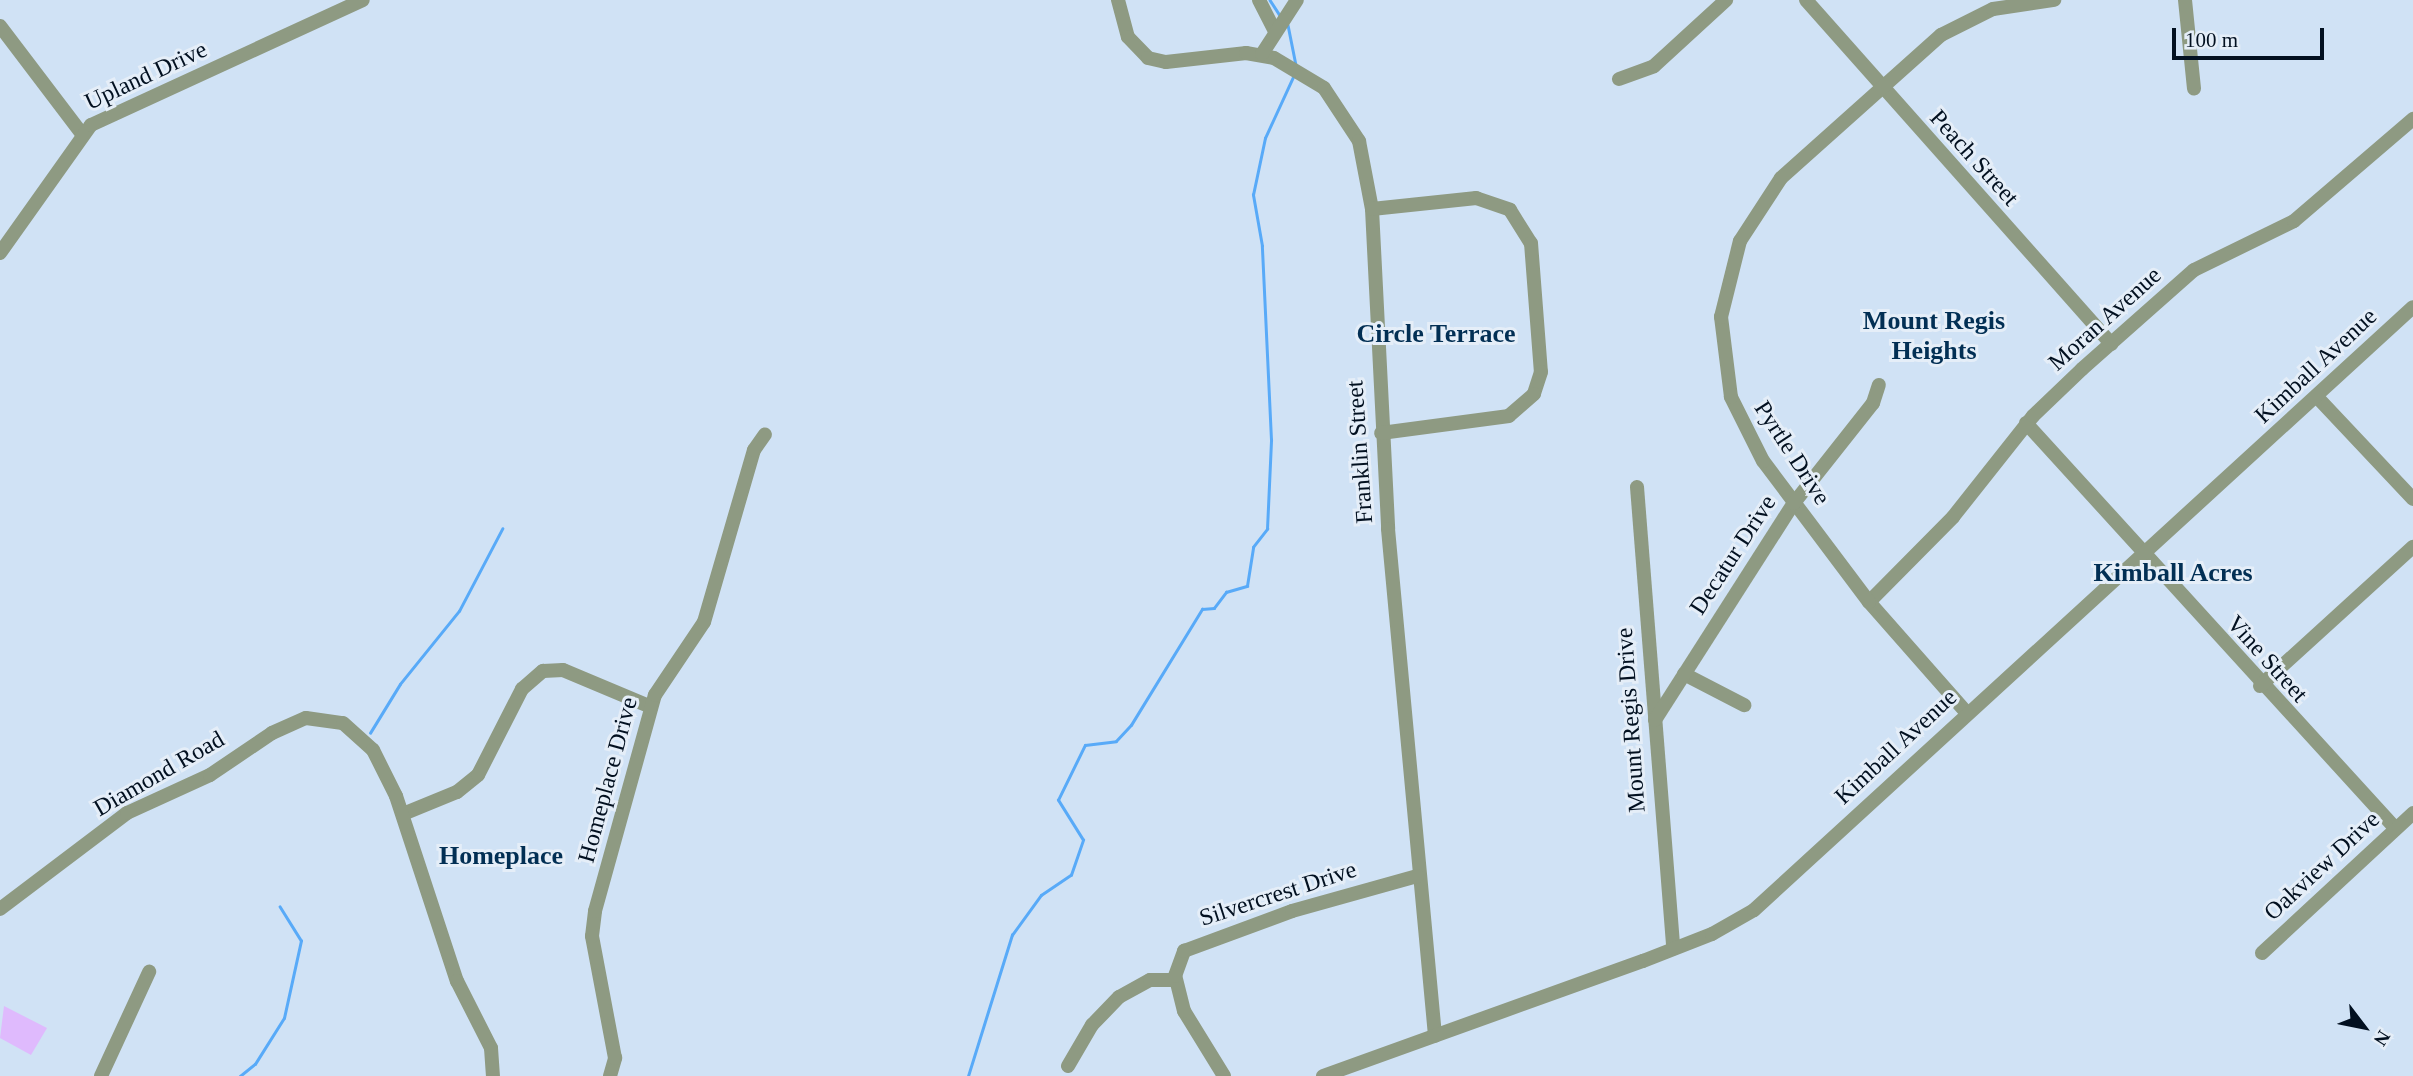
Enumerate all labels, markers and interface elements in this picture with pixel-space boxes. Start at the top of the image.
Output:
scale bar [2175,14,2327,58]
text: 100 m [2185,28,2238,52]
street label: Upland Drive [80,35,212,117]
street label: Peach Street [1923,104,2025,212]
street label: Moran Avenue [2042,261,2168,377]
street label: Kimball Avenue [2249,302,2383,430]
district label: Mount Regis Heights [1863,305,2005,366]
district label: Circle Terrace [1356,318,1516,350]
street label: Franklin Street [1341,380,1379,524]
street label: Pyrtle Drive [1748,396,1836,510]
street label: Decatur Drive [1684,490,1782,620]
district label: Kimball Acres [2093,557,2253,589]
street label: Vine Street [2220,610,2314,708]
street label: Mount Regis Drive [1610,627,1652,813]
street label: Kimball Avenue [1829,683,1963,811]
street label: Homeplace Drive [572,694,644,866]
street label: Diamond Road [89,725,229,823]
street label: Oakview Drive [2258,805,2386,927]
district label: Homeplace [439,840,563,872]
street label: Silvercrest Drive [1196,855,1360,933]
north arrow [2329,992,2399,1062]
text: N [2370,1027,2395,1050]

